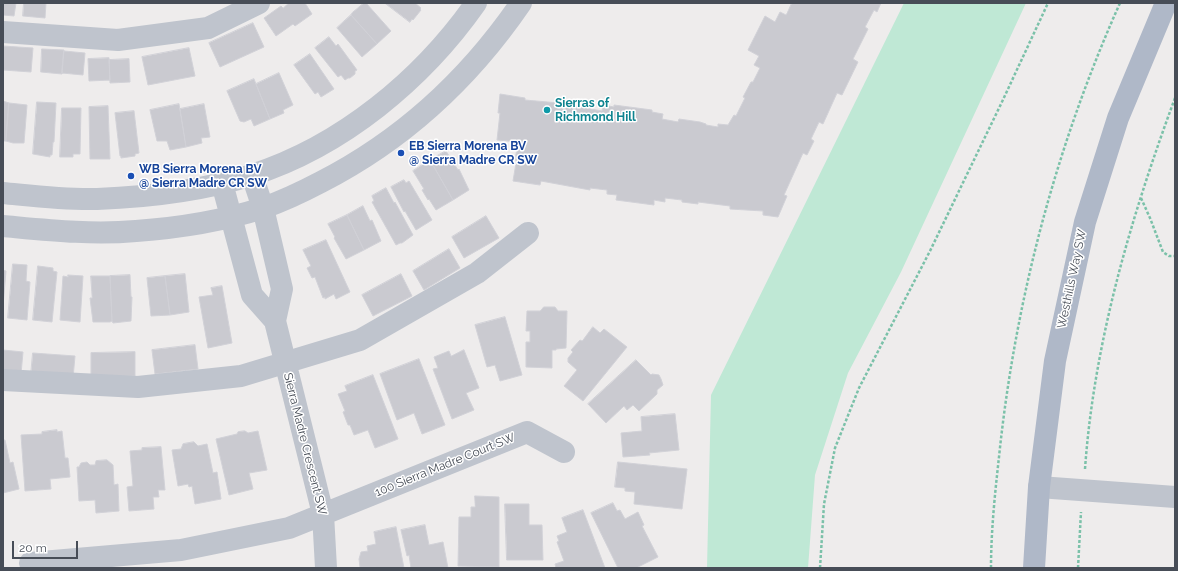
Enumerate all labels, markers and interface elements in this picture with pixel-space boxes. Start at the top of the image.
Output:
place label: Sierras of Richmond Hill [555,96,636,124]
marker: Sierras of Richmond Hill [542,105,552,115]
place label: EB Sierra Morena BV @ Sierra Madre CR SW [409,139,537,167]
marker: EB Sierra Morena BV @ Sierra Madre CR SW [396,148,406,158]
place label: WB Sierra Morena BV @ Sierra Madre CR SW [139,162,267,190]
marker: WB Sierra Morena BV @ Sierra Madre CR SW [126,171,136,181]
street label: Westhills Way SW [1054,228,1090,330]
street label: Sierra Madre Crescent SW [280,371,330,517]
street label: 100 Sierra Madre Court SW [373,430,517,500]
scale bar [14,533,80,559]
text: 20 m [19,541,47,555]

